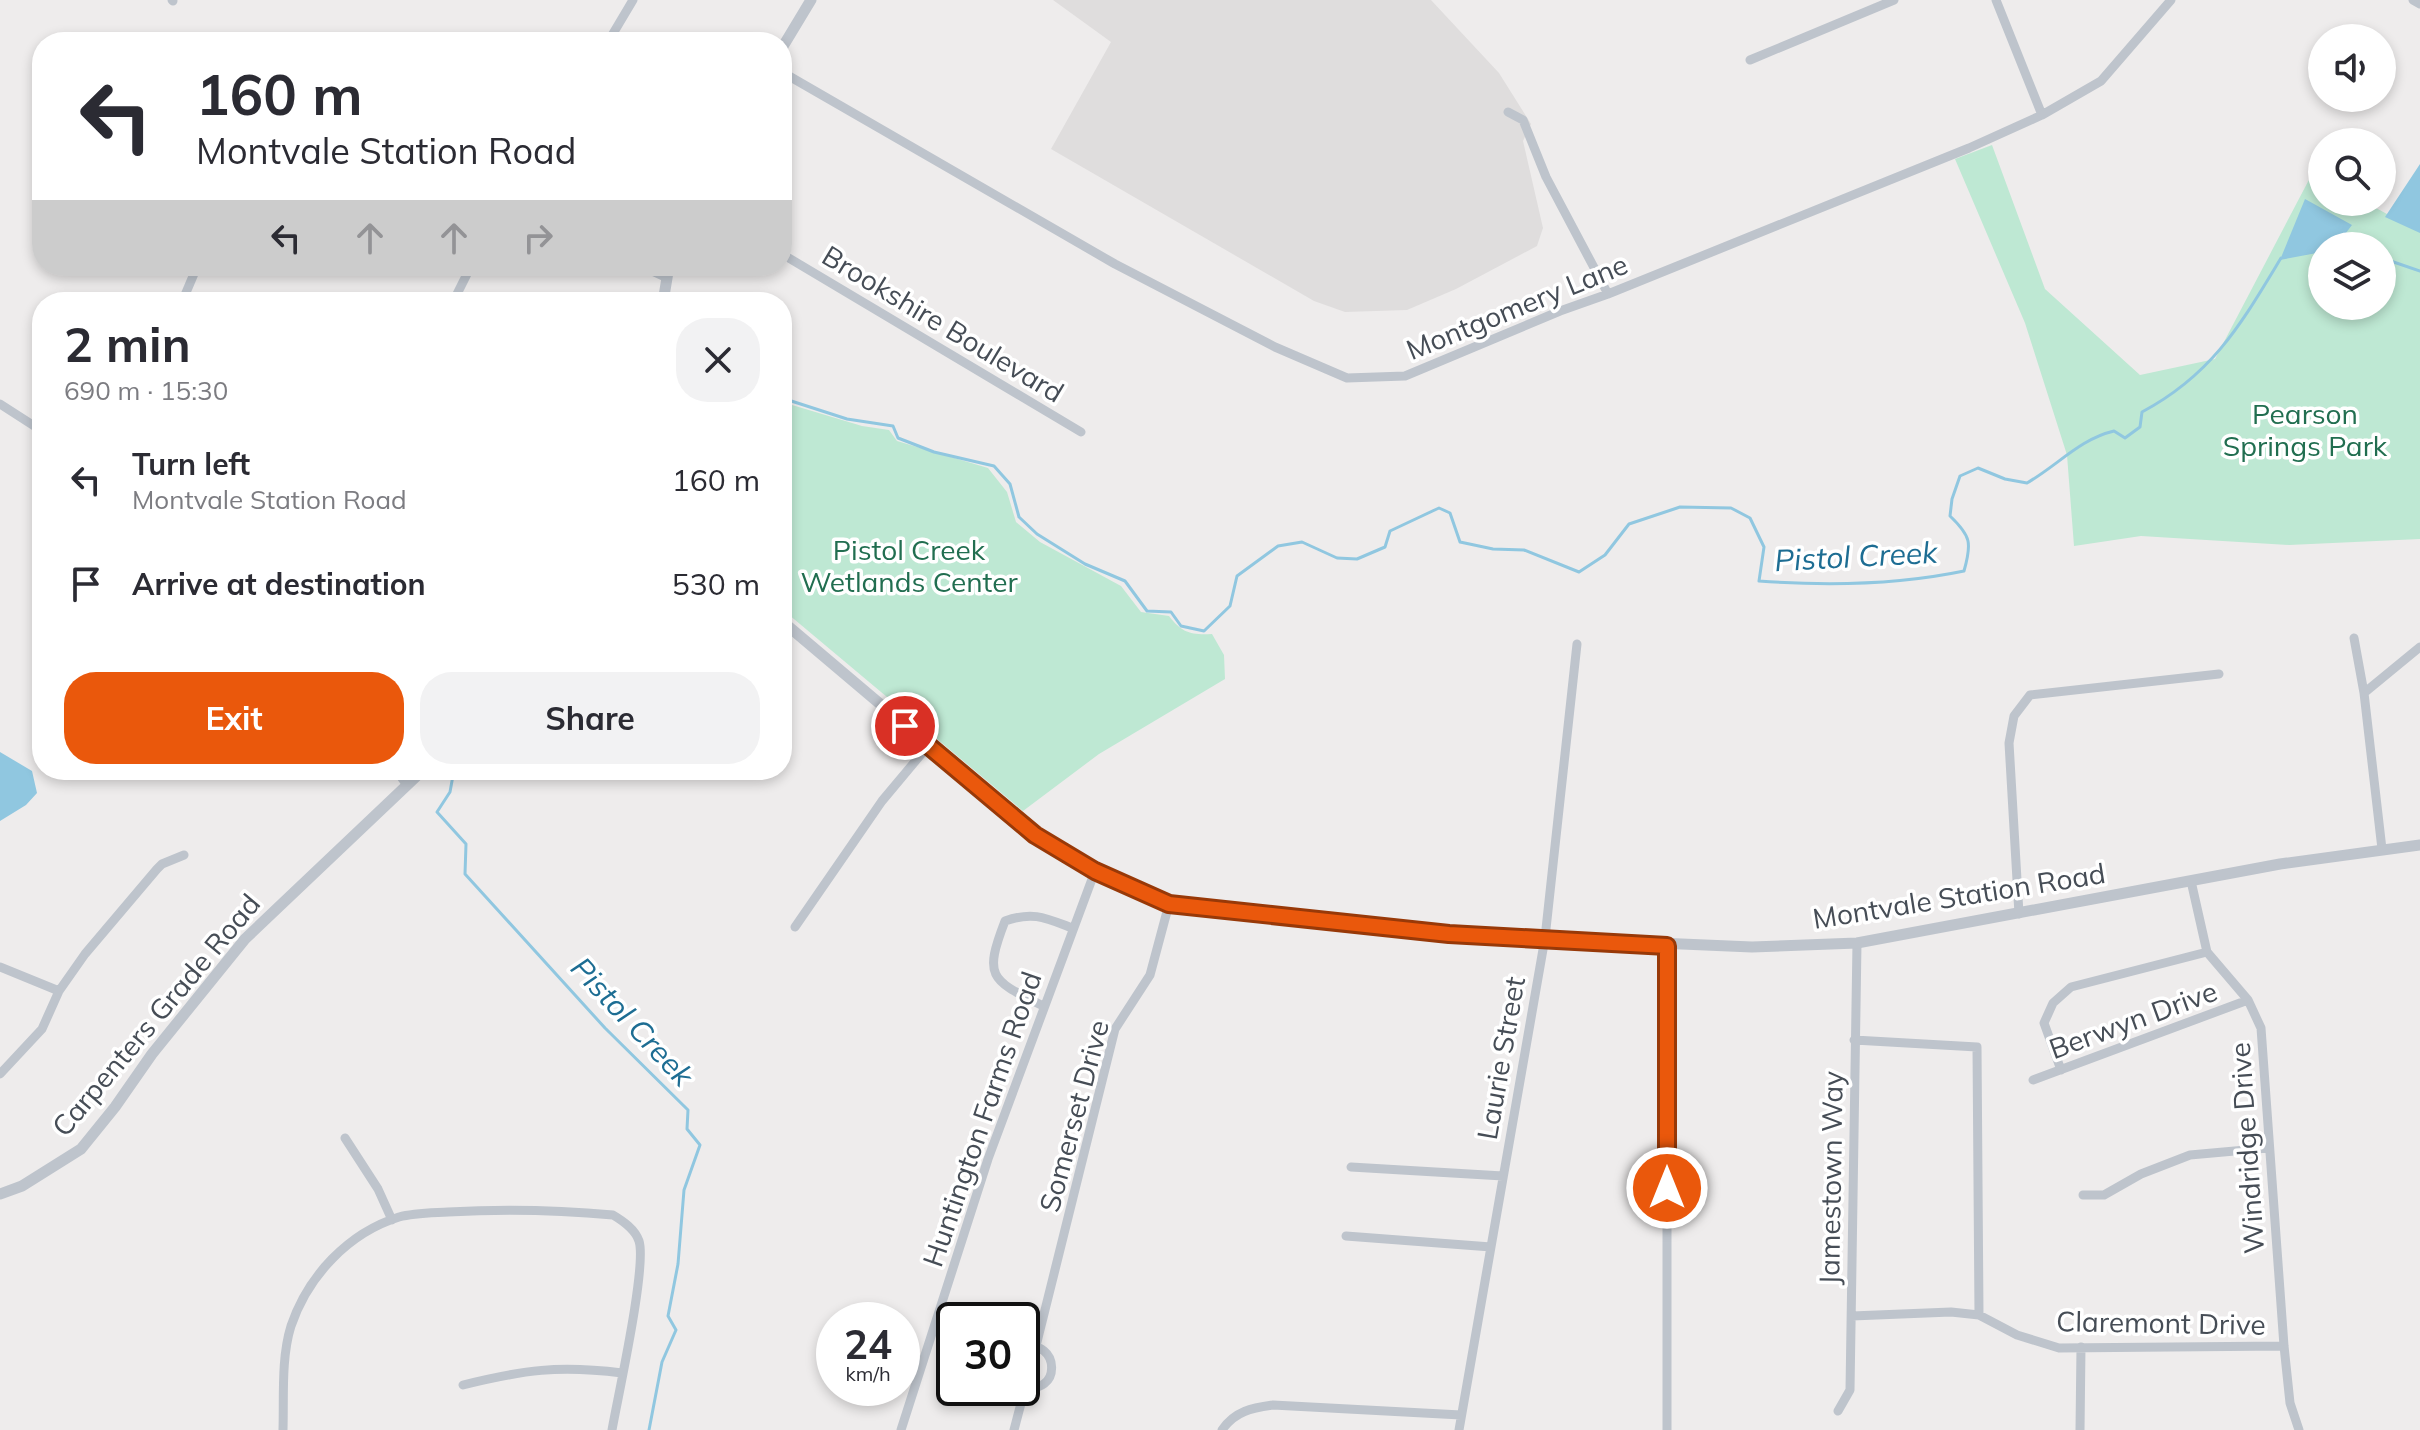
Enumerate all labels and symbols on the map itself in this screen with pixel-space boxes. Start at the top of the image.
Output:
street label: Brookshire Boulevard [816,238,1070,410]
street label: Montgomery Lane [1401,246,1633,367]
park label: Pearson Springs Park [2223,396,2388,463]
park label: Pistol Creek Wetlands Center [800,532,1018,599]
water label: Pistol Creek [1773,533,1940,579]
pin [871,692,939,760]
street label: Montvale Station Road [1810,855,2108,936]
street label: Carpenters Grade Road [44,886,267,1143]
water label: Pistol Creek [563,949,703,1095]
street label: Huntington Farms Road [915,967,1048,1271]
street label: Laurie Street [1469,973,1532,1142]
street label: Berwyn Drive [2044,973,2222,1066]
street label: Somerset Drive [1031,1016,1116,1216]
street label: Windridge Drive [2222,1041,2271,1255]
street label: Jamestown Way [1811,1071,1850,1285]
position arrow [1625,1146,1709,1230]
speed limit sign: 30 [936,1302,1040,1406]
street label: Claremont Drive [2056,1303,2266,1342]

